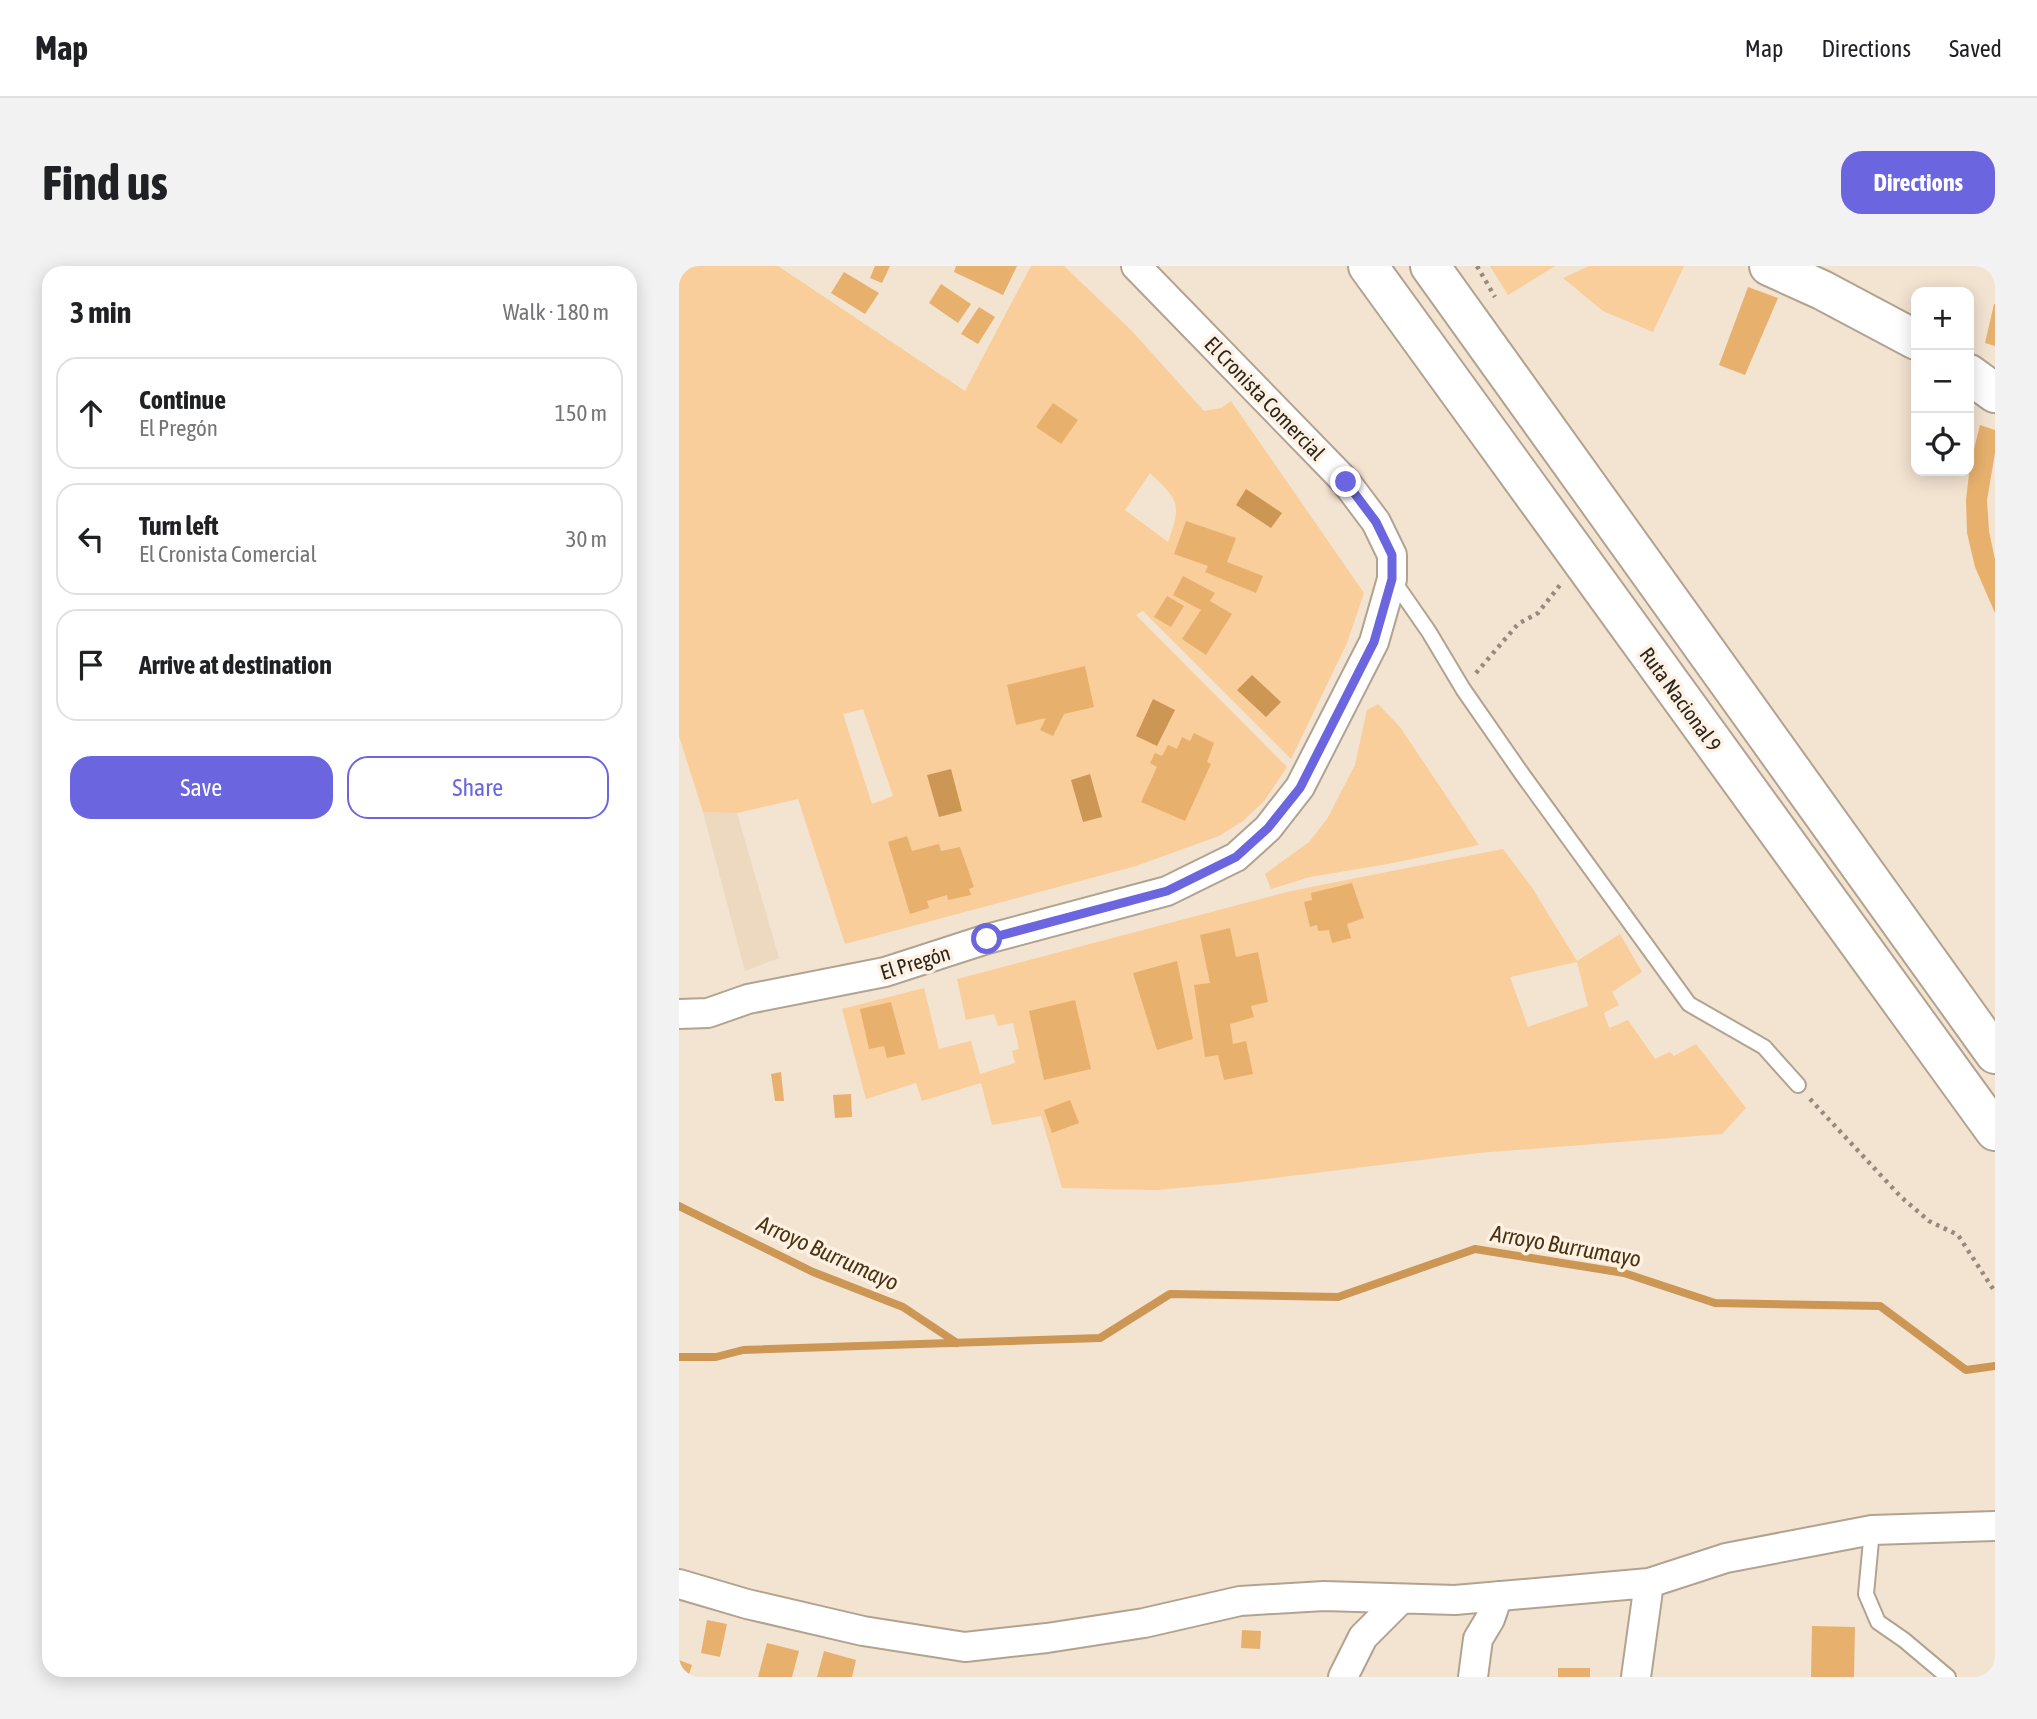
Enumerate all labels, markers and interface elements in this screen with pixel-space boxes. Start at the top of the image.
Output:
text: Map [35,29,88,67]
text: Map [1745,35,1783,62]
text: Directions [1821,35,1911,62]
text: Saved [1949,35,2002,62]
button: Directions [1841,151,1995,214]
text: Find us [42,154,168,210]
map controls [1911,287,1974,476]
button: + [1911,287,1974,350]
text: 3 min [70,295,131,329]
text: Walk · 180 m [503,299,609,325]
street label: El Cronista Comercial [1200,331,1330,465]
button: − [1911,350,1974,413]
text: Continue [139,385,226,415]
icon: ahead [72,394,110,432]
text: 150 m [555,400,607,426]
button: locate [1911,413,1974,476]
text: El Pregón [139,415,218,441]
route end [1330,466,1361,497]
text: Turn left [139,511,219,541]
icon: left [72,520,110,558]
text: 30 m [566,526,607,552]
text: El Cronista Comercial [139,541,317,567]
street label: Ruta Nacional 9 [1635,643,1727,755]
icon: arrive [72,646,110,684]
text: Arrive at destination [139,650,332,680]
button: Save [70,756,333,819]
button: Share [347,756,609,819]
route start [971,923,1002,954]
street label: El Pregón [877,940,953,984]
water label: Arroyo Burrumayo [752,1210,903,1296]
water label: Arroyo Burrumayo [1488,1220,1643,1272]

